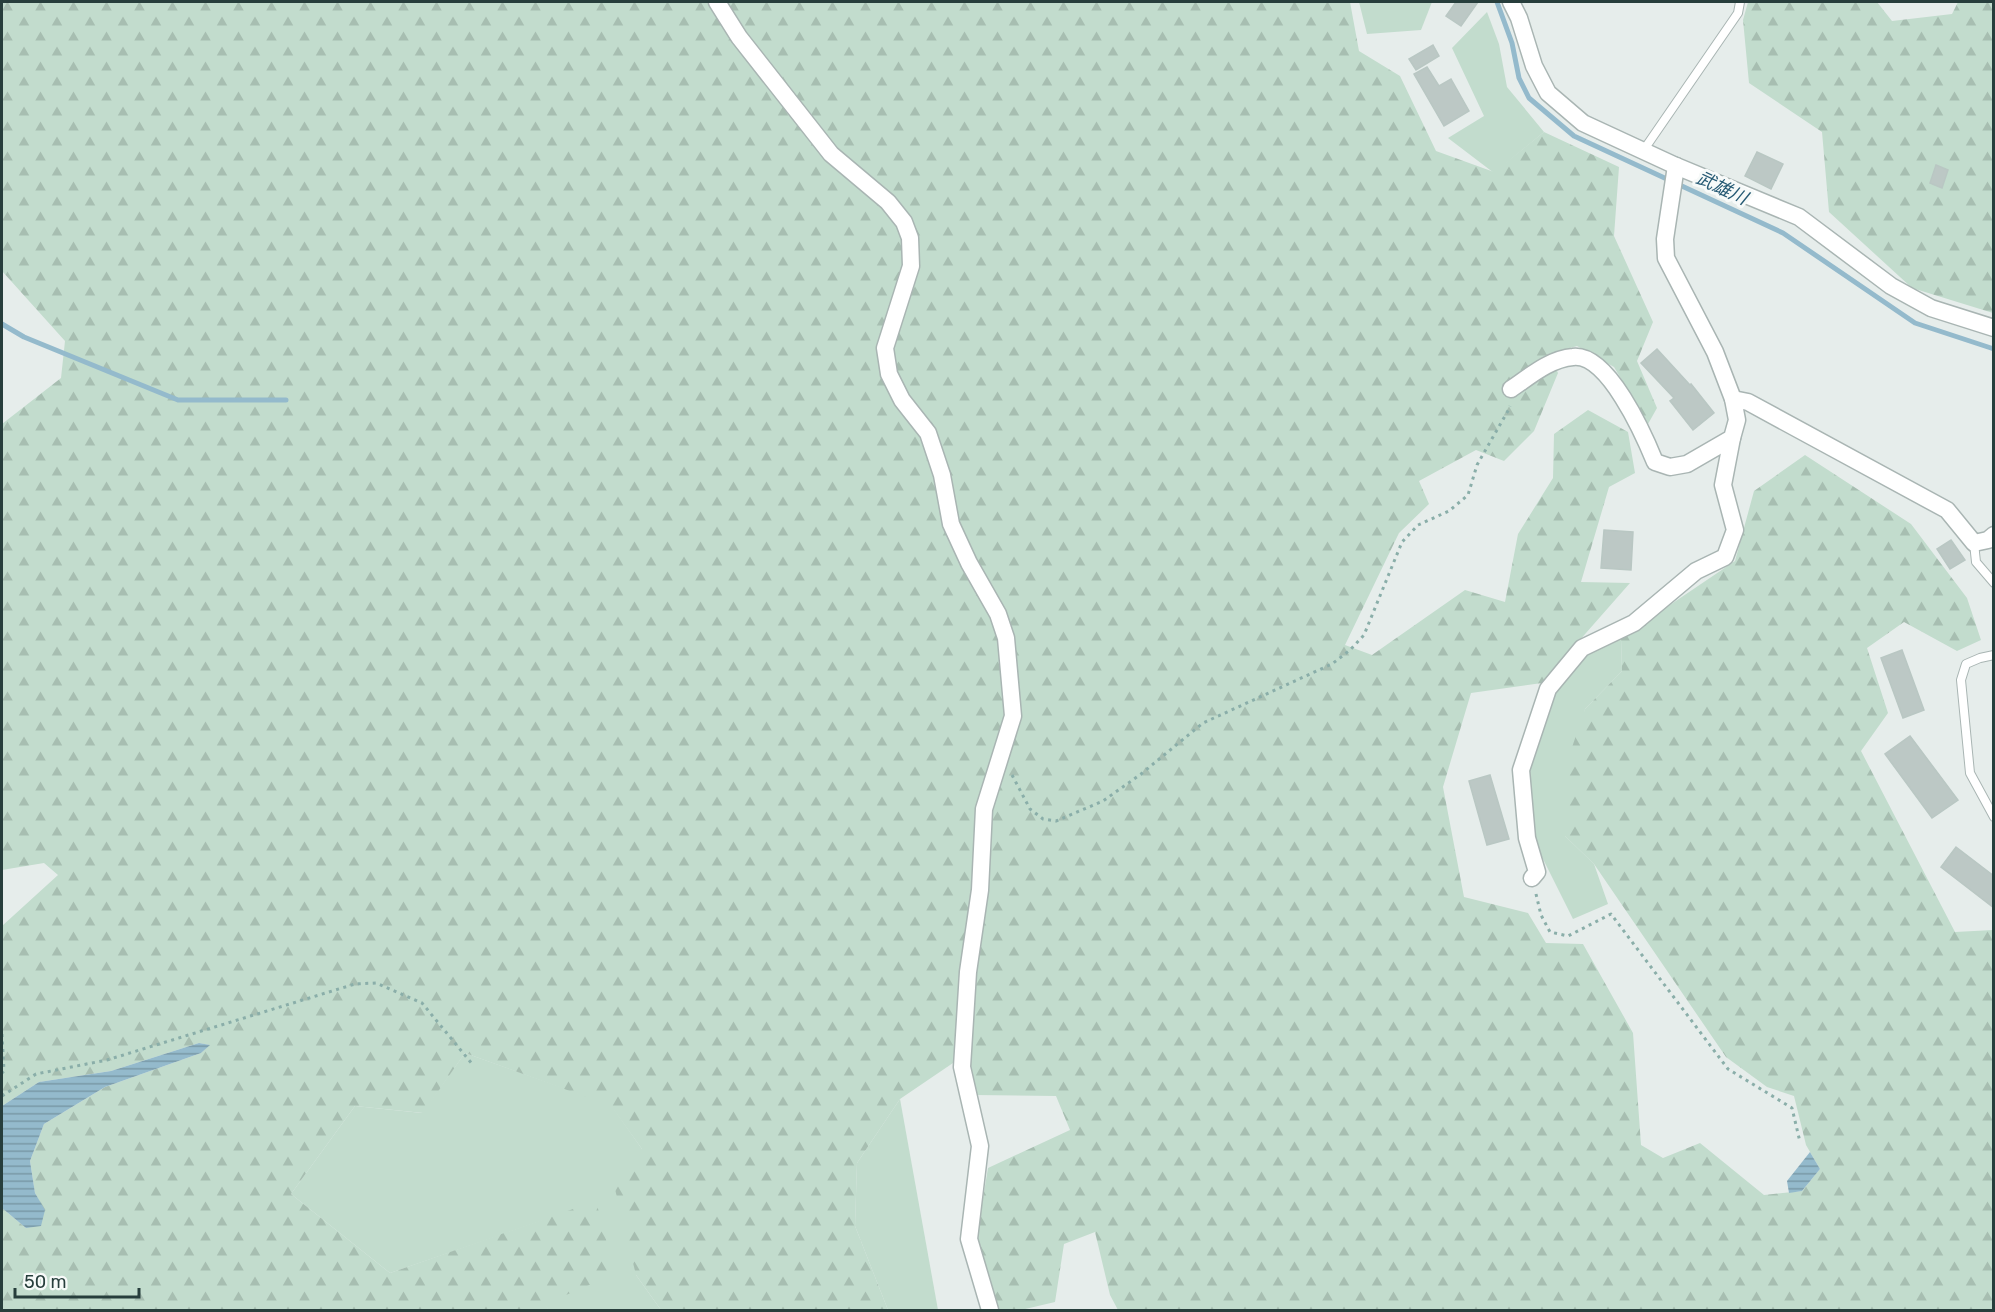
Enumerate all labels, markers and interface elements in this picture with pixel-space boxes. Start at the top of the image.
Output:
water label: 武雄川 [1693,167,1753,210]
scale bar [15,1261,140,1299]
text: 50 m [24,1271,67,1293]

